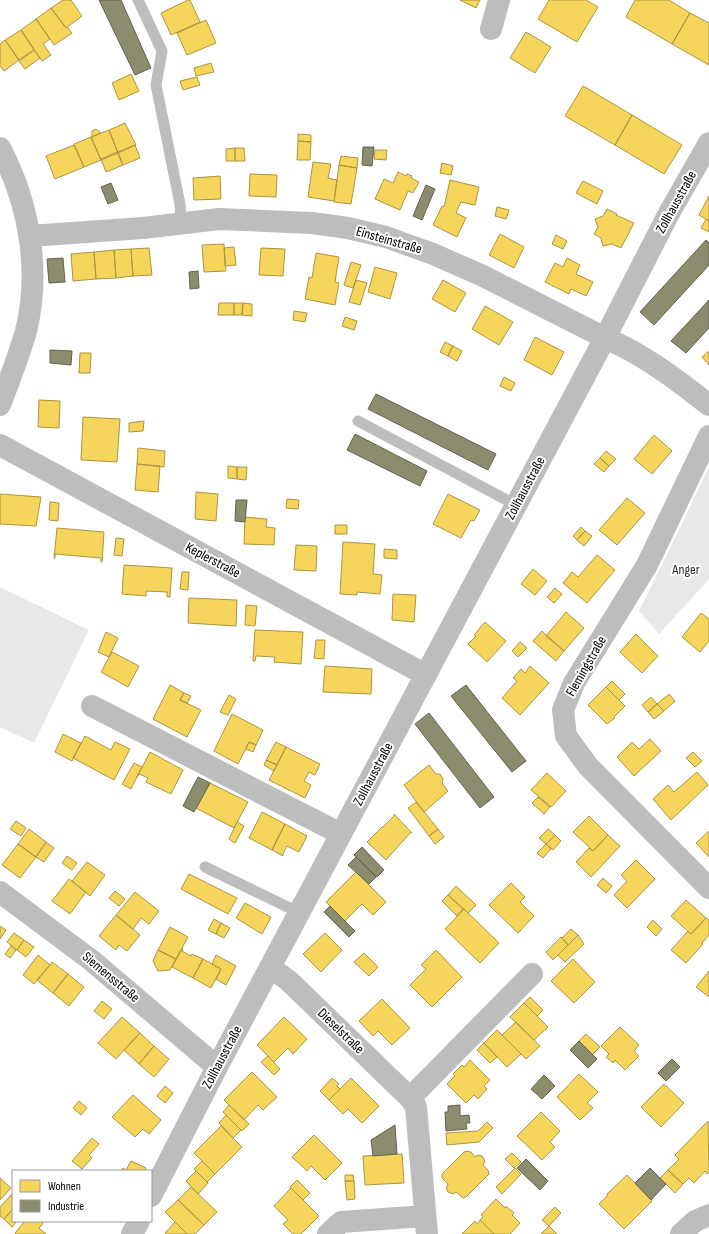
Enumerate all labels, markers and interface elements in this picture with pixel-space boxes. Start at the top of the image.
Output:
street label: Zollhausstraße [652,168,700,236]
street label: Einsteinstraße [354,222,424,258]
street label: Zollhausstraße [501,454,549,522]
street label: Keplerstraße [183,539,243,581]
park label: Anger [671,561,700,578]
street label: Flemingstraße [562,633,610,699]
street label: Zollhausstraße [349,740,397,808]
street label: Siemensstraße [79,948,143,1006]
street label: Dieselstraße [314,1005,368,1057]
street label: Zollhausstraße [198,1023,246,1091]
legend [12,1170,152,1222]
text: Wohnen [48,1179,81,1194]
text: Industrie [48,1199,84,1214]

